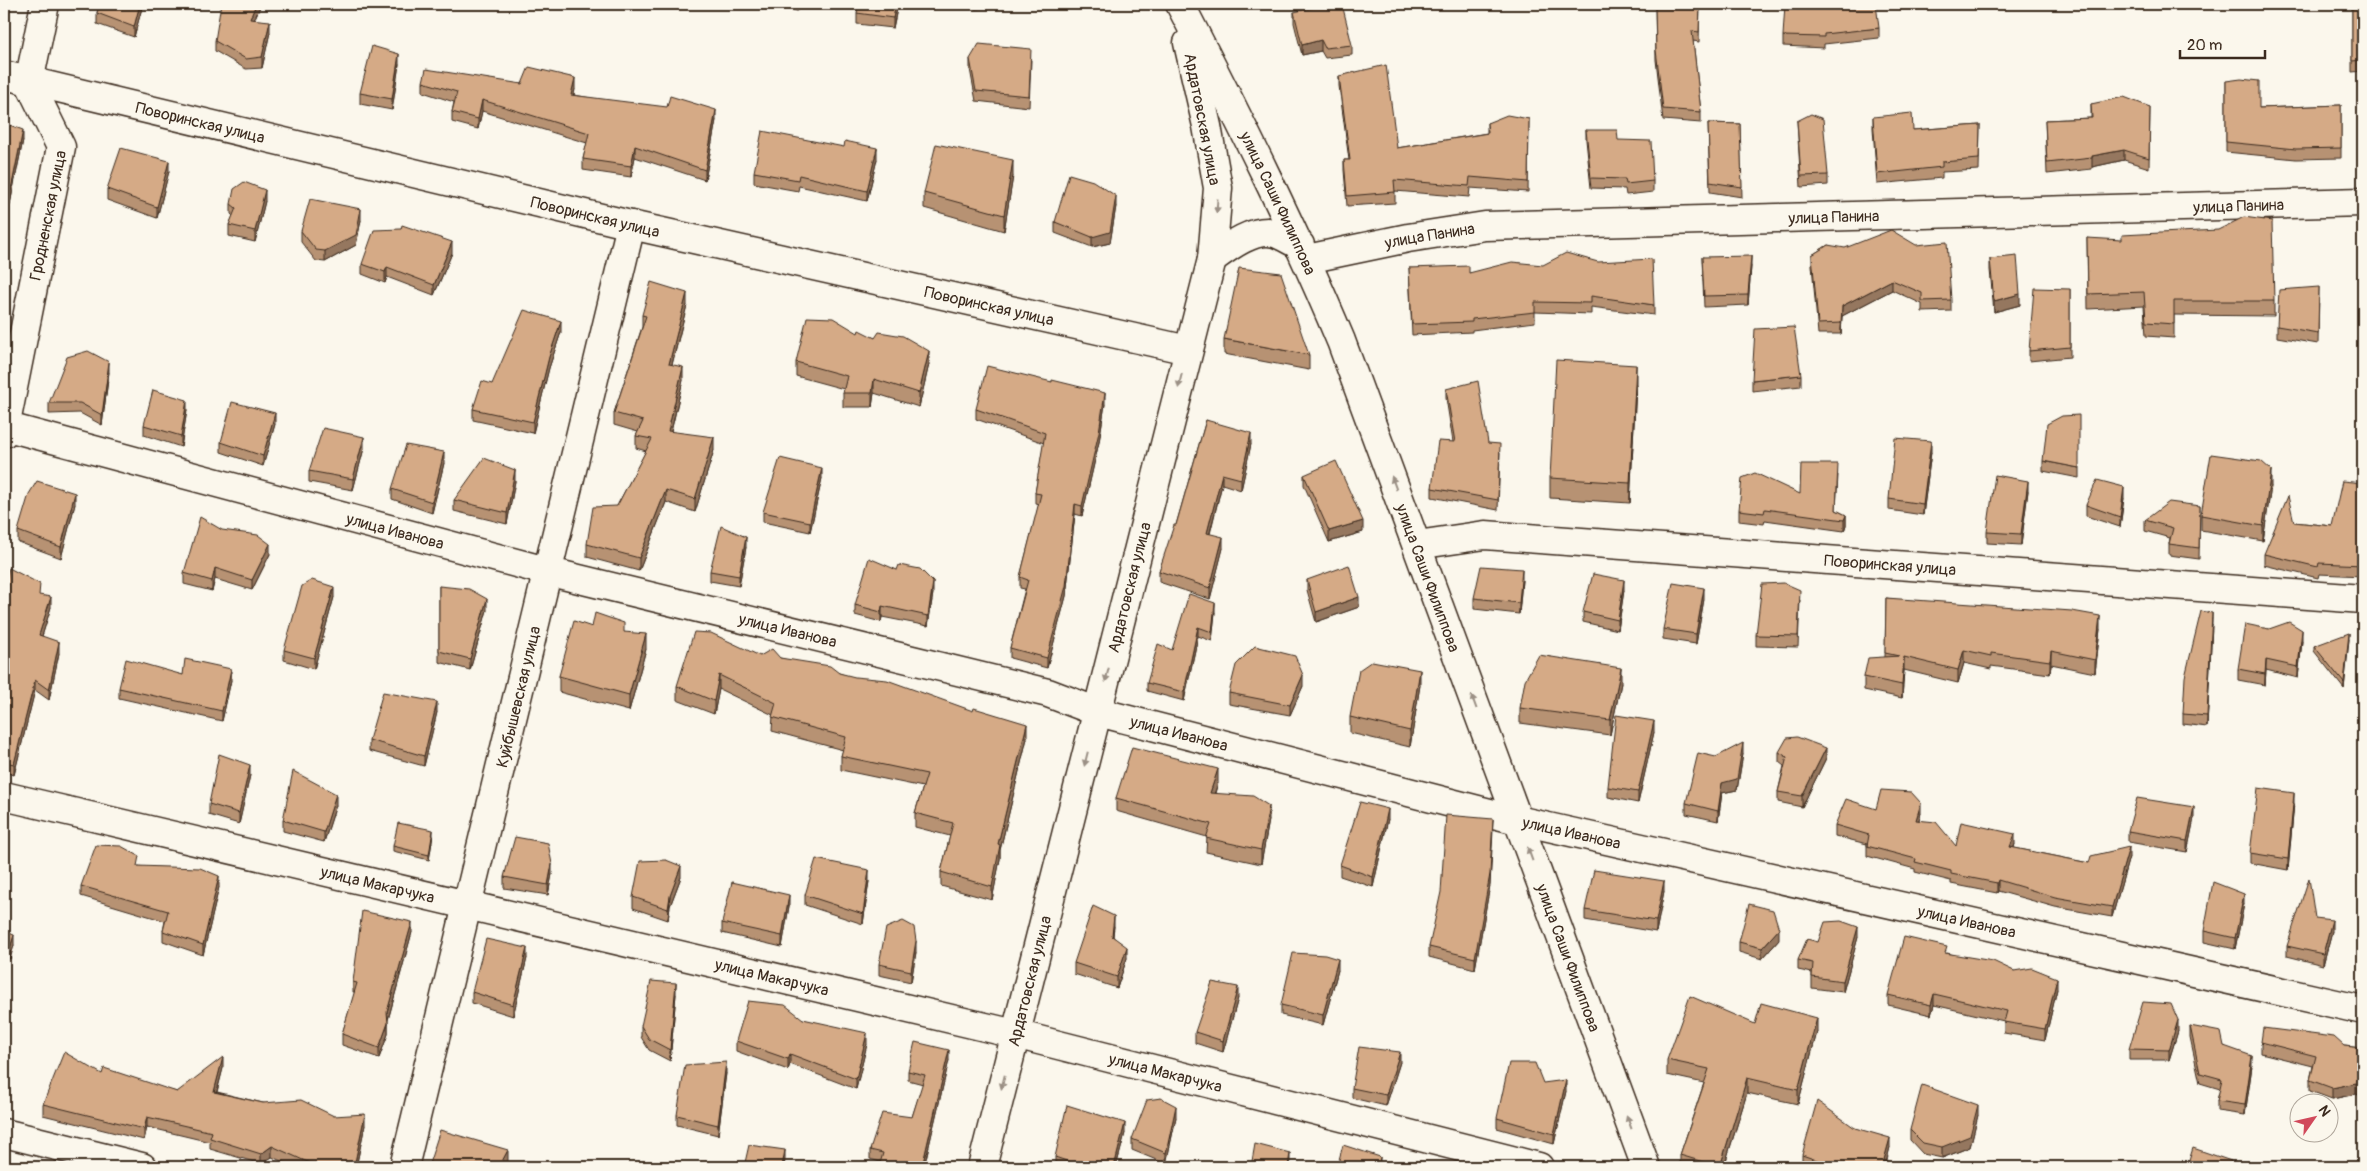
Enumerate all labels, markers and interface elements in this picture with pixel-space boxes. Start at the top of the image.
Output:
scale bar [2180,28,2264,60]
text: 20 m [2187,36,2222,55]
street label: Ардатовская улица [1179,51,1225,187]
street label: Поворинская улица [134,98,267,148]
street label: улица Саши Филиппова [1235,127,1320,278]
street label: Гродненская улица [26,149,71,282]
street label: Поворинская улица [529,192,662,242]
street label: улица Панина [2192,195,2284,218]
one-way arrow [1212,198,1220,214]
street label: улица Панина [1787,206,1880,229]
street label: улица Панина [1382,219,1476,254]
street label: Поворинская улица [923,282,1056,331]
one-way arrow [1176,374,1184,389]
one-way arrow [1390,476,1397,491]
street label: улица Саши Филиппова [1391,500,1464,655]
street label: улица Иванова [343,509,446,554]
street label: Ардатовская улица [1104,520,1156,655]
street label: Поворинская улица [1824,551,1957,580]
street label: улица Иванова [736,609,839,652]
street label: Куйбышевская улица [492,624,545,770]
one-way arrow [1103,668,1111,683]
one-way arrow [1470,694,1477,709]
street label: улица Иванова [1127,711,1230,756]
one-way arrow [1081,752,1089,767]
street label: улица Иванова [1520,812,1623,854]
one-way arrow [1526,846,1534,861]
street label: улица Макарчука [318,862,436,908]
street label: улица Саши Филиппова [1531,880,1604,1035]
street label: улица Иванова [1915,901,2018,943]
street label: Ардатовская улица [1004,914,1056,1049]
street label: улица Макарчука [712,954,831,1001]
street label: улица Макарчука [1106,1049,1224,1097]
one-way arrow [999,1074,1007,1089]
north arrow [2290,1094,2340,1144]
text: N [2315,1102,2334,1120]
one-way arrow [1625,1114,1632,1129]

